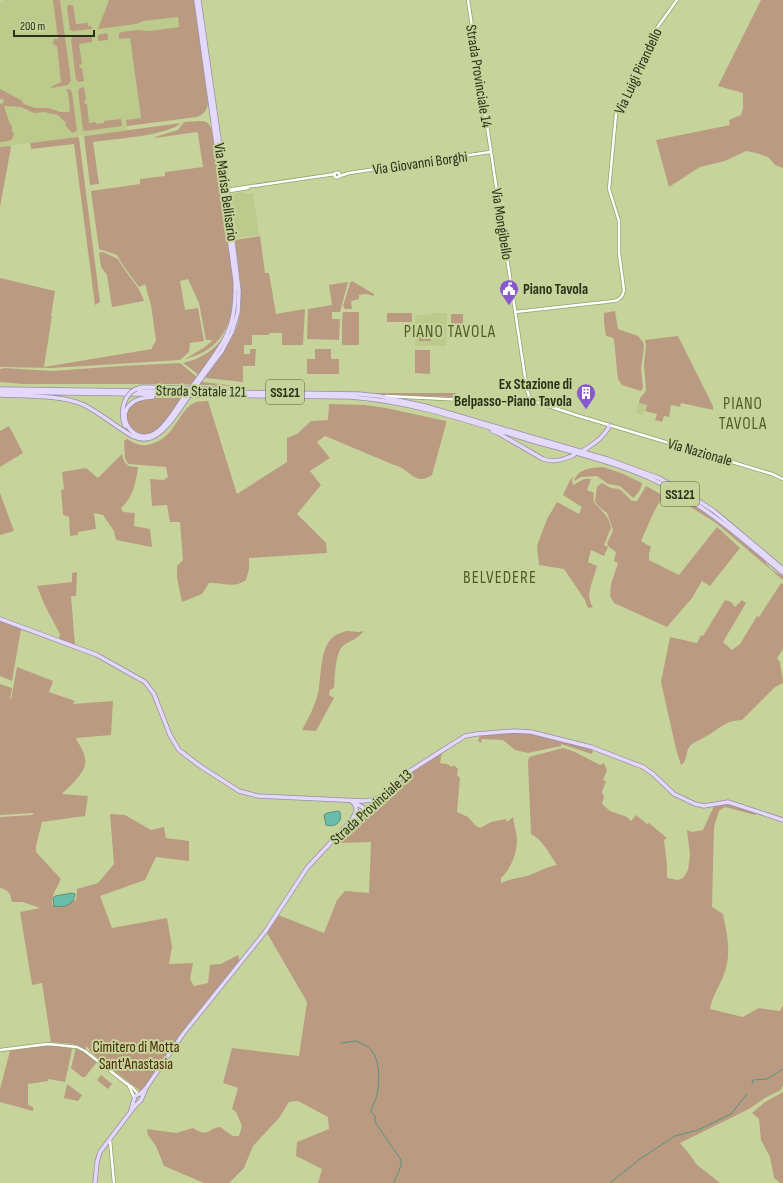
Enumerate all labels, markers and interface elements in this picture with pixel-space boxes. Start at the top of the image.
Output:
scale bar [14,12,94,38]
text: 200 m [20,19,46,34]
street label: Strada Provinciale 14 [461,23,496,129]
street label: Via Luigi Pirandello [610,25,667,117]
street label: Via Marisa Bellisario [209,142,242,242]
street label: Via Giovanni Borghi [371,147,469,180]
street label: Via Mongibello [486,187,517,261]
public building icon: Piano Tavola [498,278,520,306]
place label: Piano Tavola [523,280,588,299]
district label: PIANO TAVOLA [404,322,496,342]
place label: Ex Stazione di Belpasso-Piano Tavola [454,375,572,411]
road number: SS121 [266,380,304,404]
street label: Strada Statale 121 [156,381,247,402]
building icon: Ex Stazione di Belpasso-Piano Tavola [575,382,597,410]
district label: PIANO TAVOLA [719,394,767,434]
street label: Via Nazionale [665,434,734,471]
road number: SS121 [661,482,699,506]
district label: BELVEDERE [463,568,537,588]
street label: Strada Provinciale 13 [326,765,416,849]
park label: Cimitero di Motta Sant'Anastasia [92,1038,180,1074]

